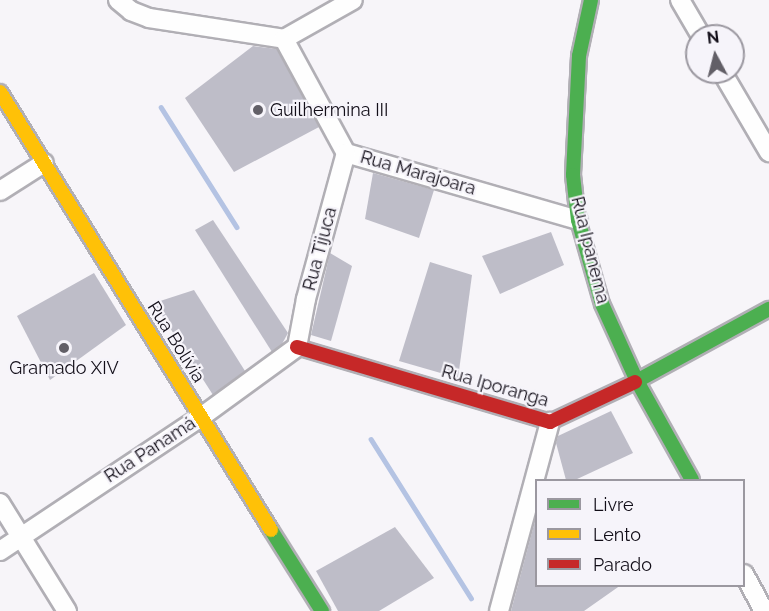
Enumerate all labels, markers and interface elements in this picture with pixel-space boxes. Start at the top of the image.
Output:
north arrow [685,24,745,84]
text: N [706,27,720,48]
place label: Guilhermina III [270,99,389,121]
marker: Guilhermina III [251,103,265,117]
street label: Rua Marajoara [358,146,478,200]
street label: Rua Ipanema [566,194,614,306]
street label: Rua Tijuca [298,205,342,293]
street label: Rua Bolívia [143,297,209,387]
marker: Gramado XIV [57,341,71,355]
place label: Gramado XIV [9,357,119,379]
street label: Rua Iporanga [439,360,551,412]
street label: Rua Panamá [100,413,200,487]
legend [535,479,745,587]
text: Livre [593,494,634,515]
text: Lento [593,524,641,545]
text: Parado [593,554,652,575]

